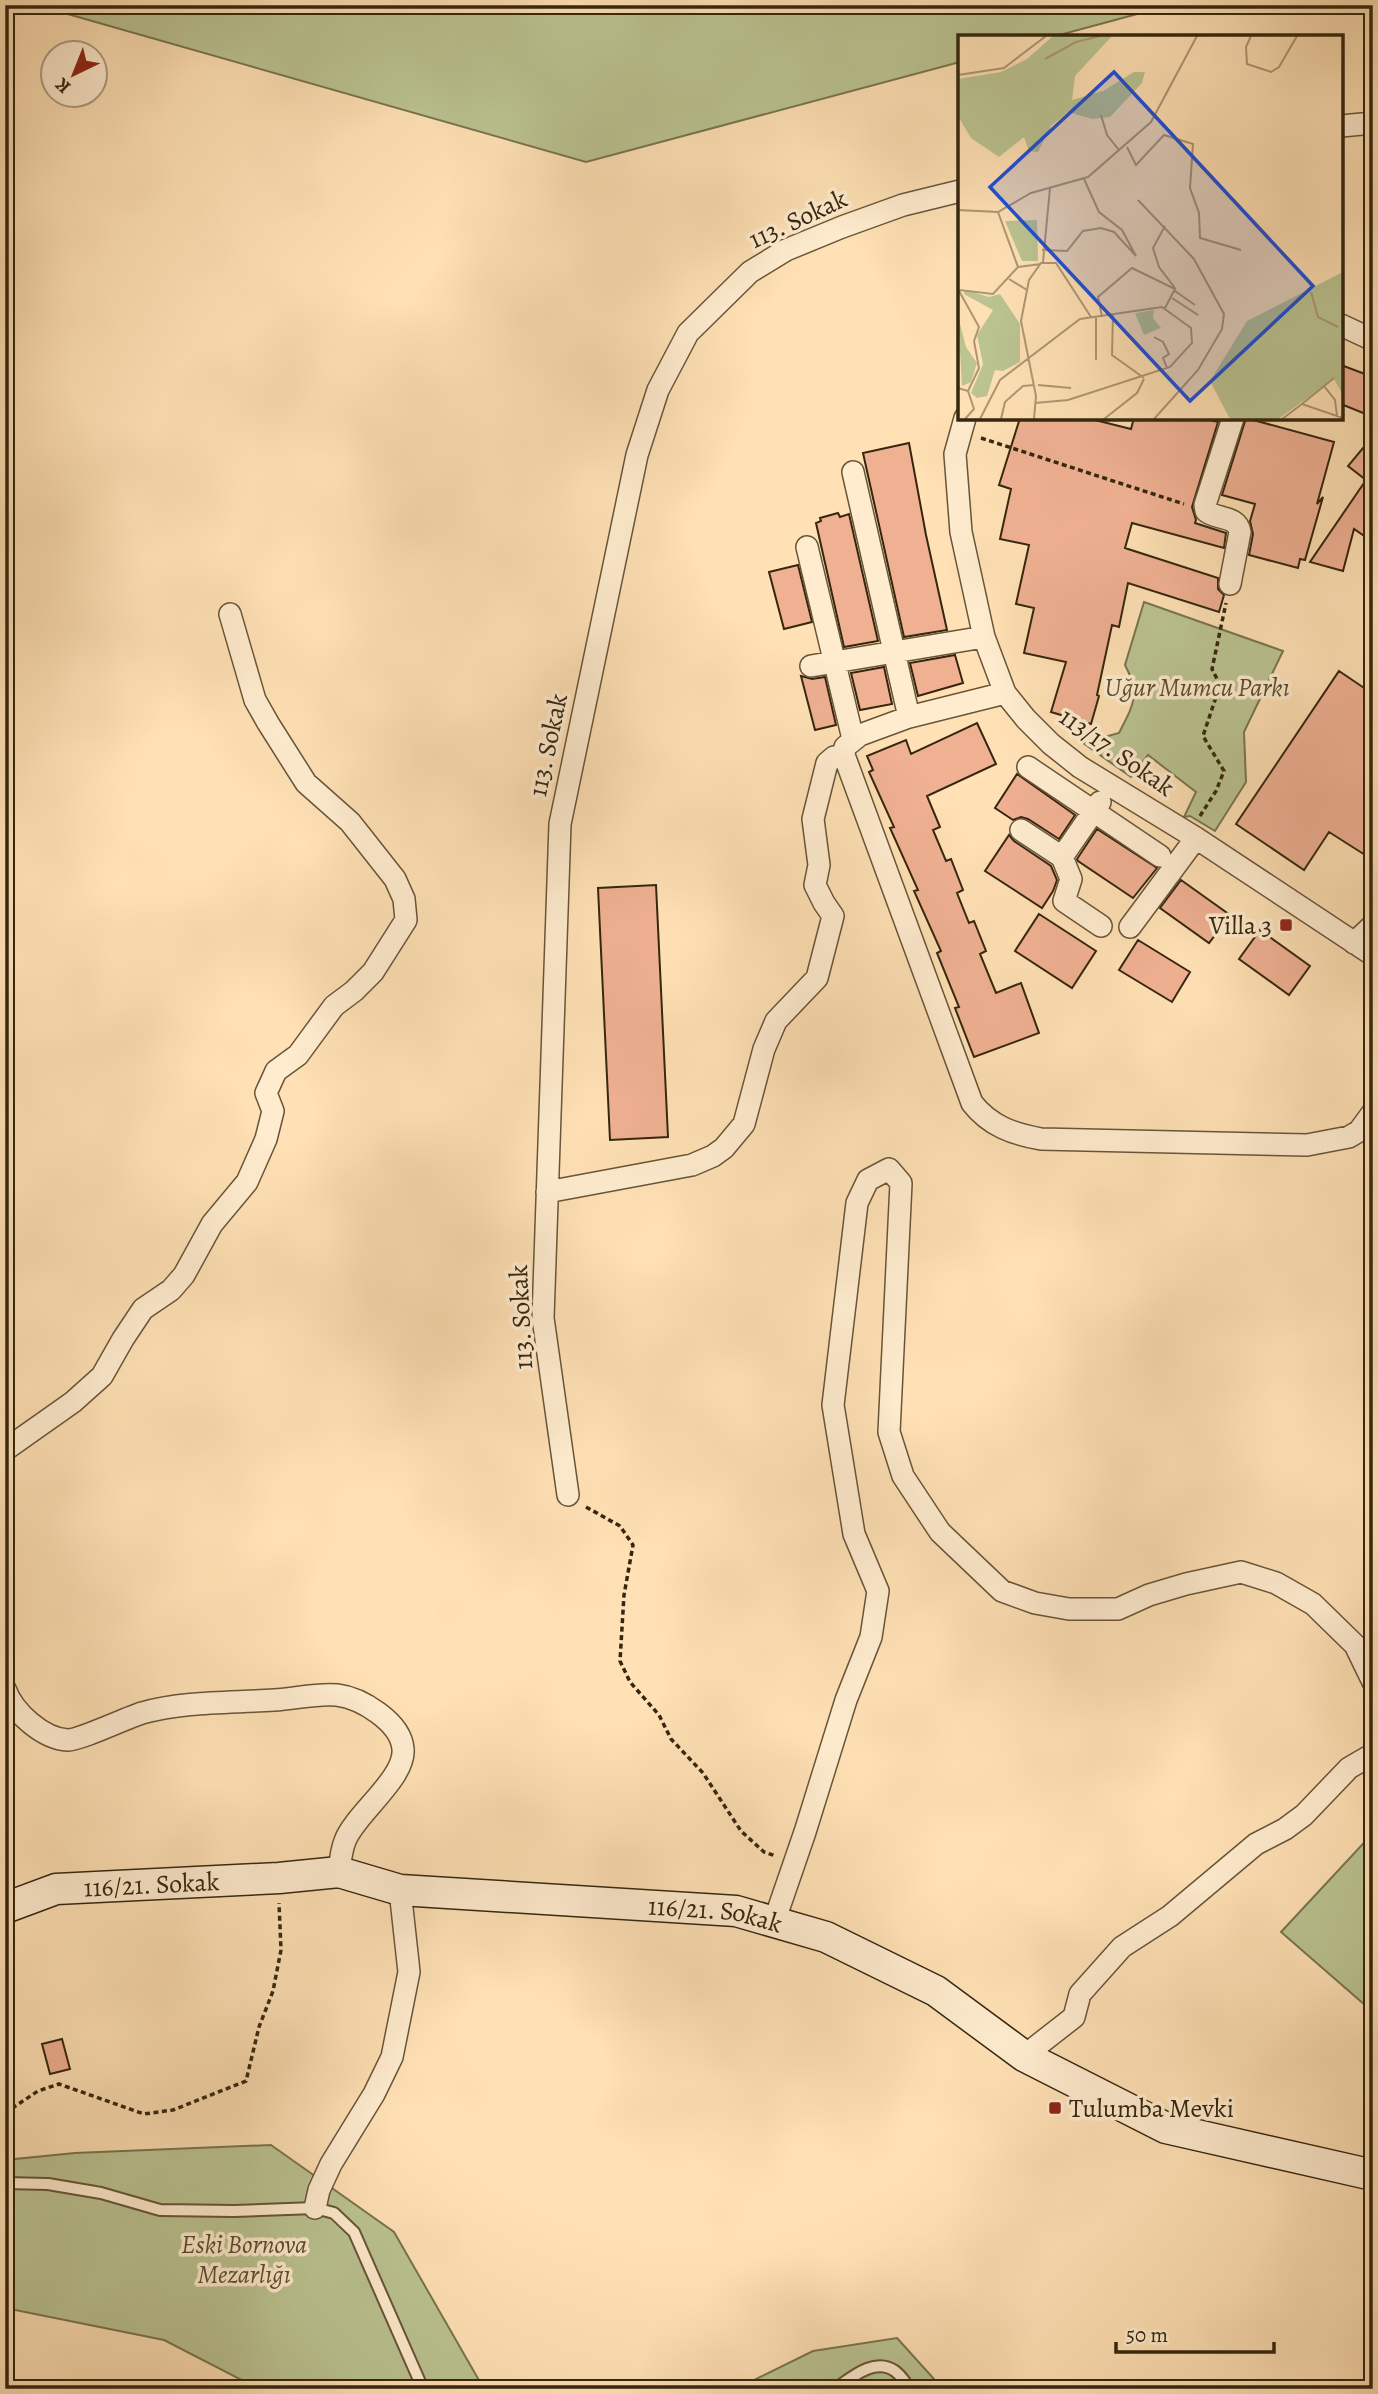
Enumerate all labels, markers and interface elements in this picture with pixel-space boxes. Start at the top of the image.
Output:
inset map [958,35,1343,420]
north arrow [38,38,108,108]
text: K [49,72,77,99]
street label: 113. Sokak [743,181,853,257]
park label: Uğur Mumcu Parkı [1104,670,1290,705]
street label: 113. Sokak [520,690,576,800]
street label: 113/17. Sokak [1052,699,1182,805]
place label: Villa 3 [1208,908,1272,943]
marker: Villa 3 [1278,917,1294,933]
street label: 113. Sokak [501,1264,541,1370]
street label: 116/21. Sokak [83,1863,220,1905]
street label: 116/21. Sokak [647,1888,787,1941]
place label: Tulumba Mevki [1069,2091,1234,2126]
marker: Tulumba Mevki [1047,2100,1063,2116]
park label: Eski Bornova Mezarlığı [181,2227,307,2292]
scale bar [1116,2310,1273,2354]
text: 50 m [1126,2321,1168,2349]

